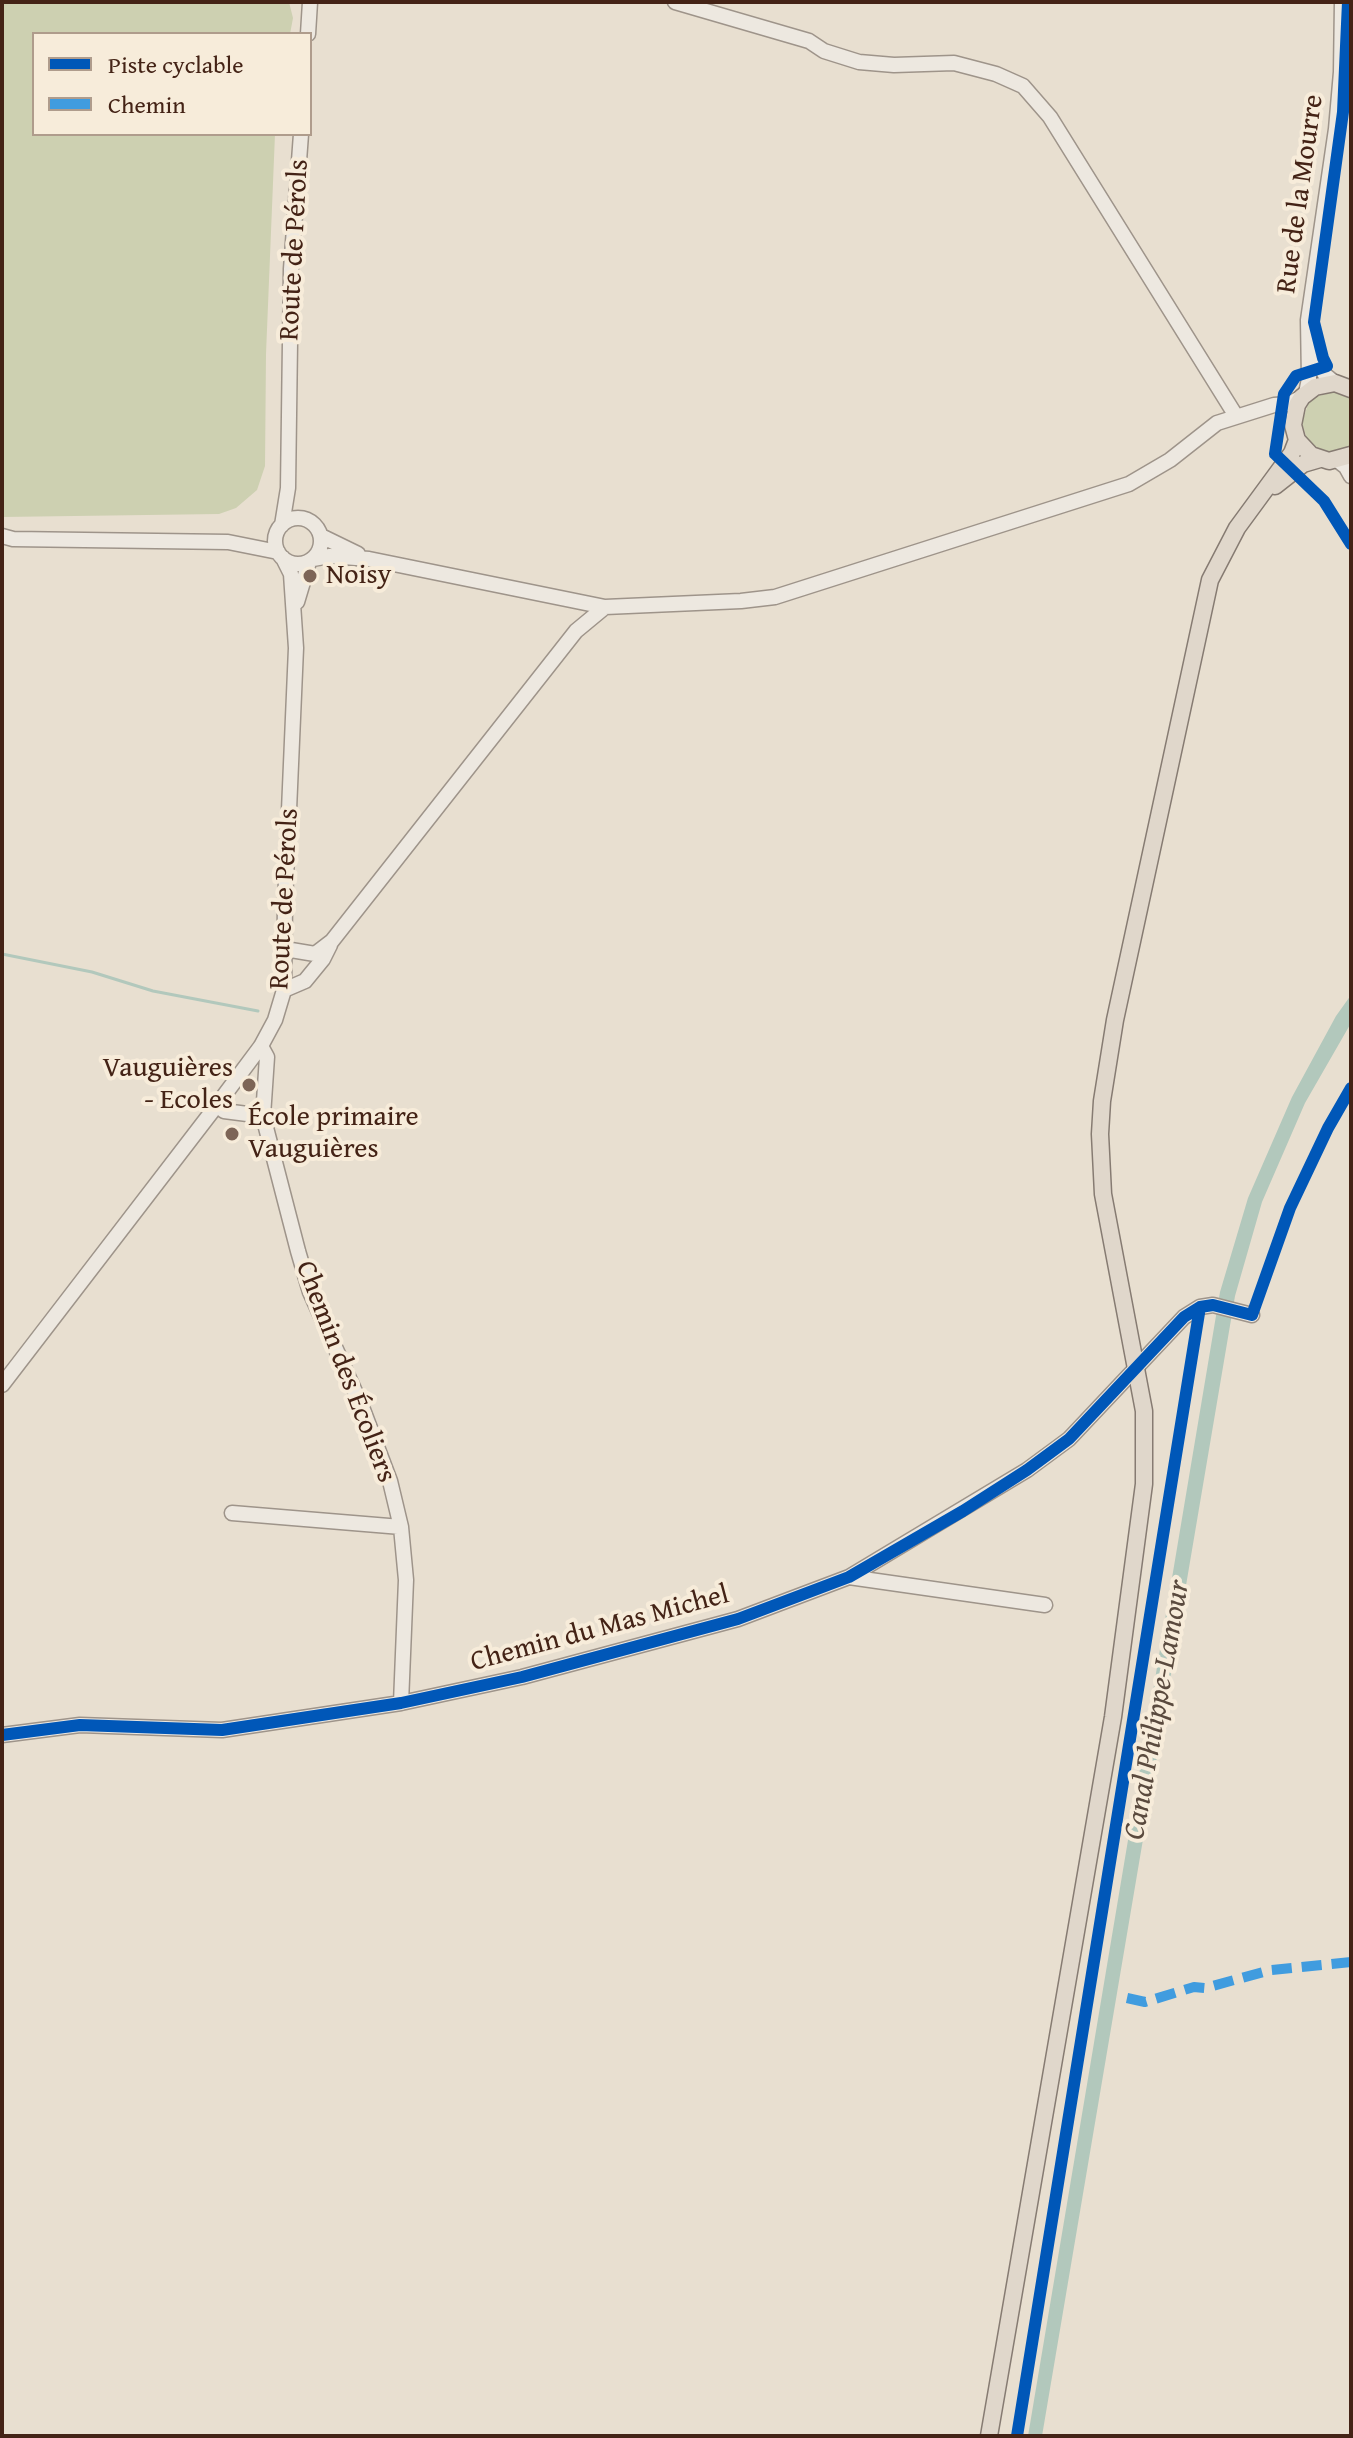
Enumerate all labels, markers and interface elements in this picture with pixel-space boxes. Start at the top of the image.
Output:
legend [32,32,312,136]
text: Piste cyclable [108,47,244,82]
text: Chemin [108,87,186,122]
street label: Rue de la Mourre [1270,93,1332,295]
street label: Route de Pérols [273,158,317,342]
place label: Noisy [326,559,392,593]
marker: Noisy [301,567,319,585]
street label: Route de Pérols [263,807,307,991]
place label: Vauguières - Ecoles [102,1052,233,1118]
marker: Vauguières - Ecoles [240,1076,258,1094]
place label: École primaire Vauguières [248,1101,419,1167]
marker: École primaire Vauguières [223,1125,241,1143]
street label: Chemin des Écoliers [287,1257,403,1487]
water label: Canal Philippe-Lamour [1117,1577,1199,1843]
street label: Chemin du Mas Michel [467,1578,733,1680]

